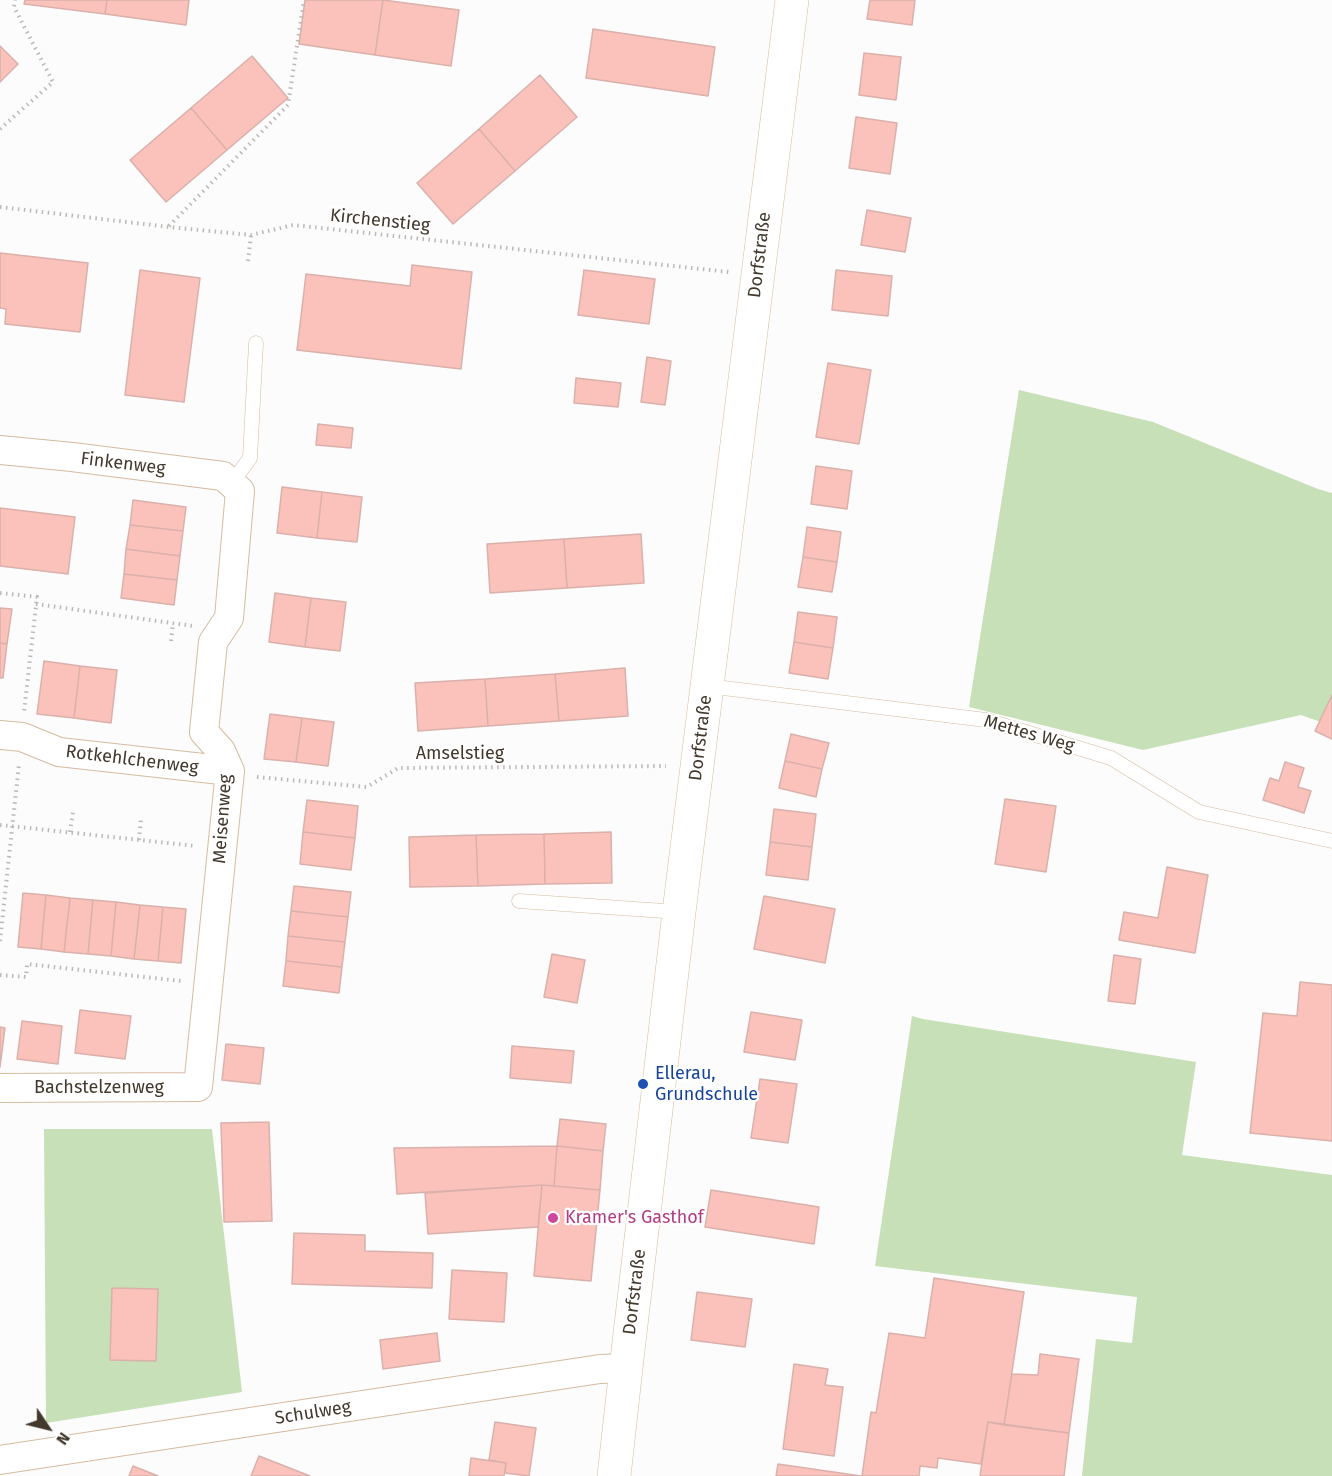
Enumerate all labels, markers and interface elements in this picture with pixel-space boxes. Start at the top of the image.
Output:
street label: Kirchenstieg [329,205,431,237]
street label: Dorfstraße [744,211,776,299]
street label: Finkenweg [79,448,167,480]
street label: Dorfstraße [685,694,717,782]
street label: Mettes Weg [981,711,1077,757]
street label: Rotkehlchenweg [64,741,200,779]
street label: Amselstieg [416,743,504,765]
street label: Meisenweg [209,773,237,865]
place label: Ellerau, Grundschule [655,1063,758,1106]
street label: Bachstelzenweg [34,1077,164,1099]
marker: Ellerau, Grundschule [636,1077,650,1091]
place label: Kramer's Gasthof [565,1207,704,1229]
marker: Kramer's Gasthof [546,1211,560,1225]
street label: Dorfstraße [619,1248,651,1336]
street label: Schulweg [273,1396,353,1430]
north arrow [18,1398,78,1458]
text: N [52,1429,74,1448]

